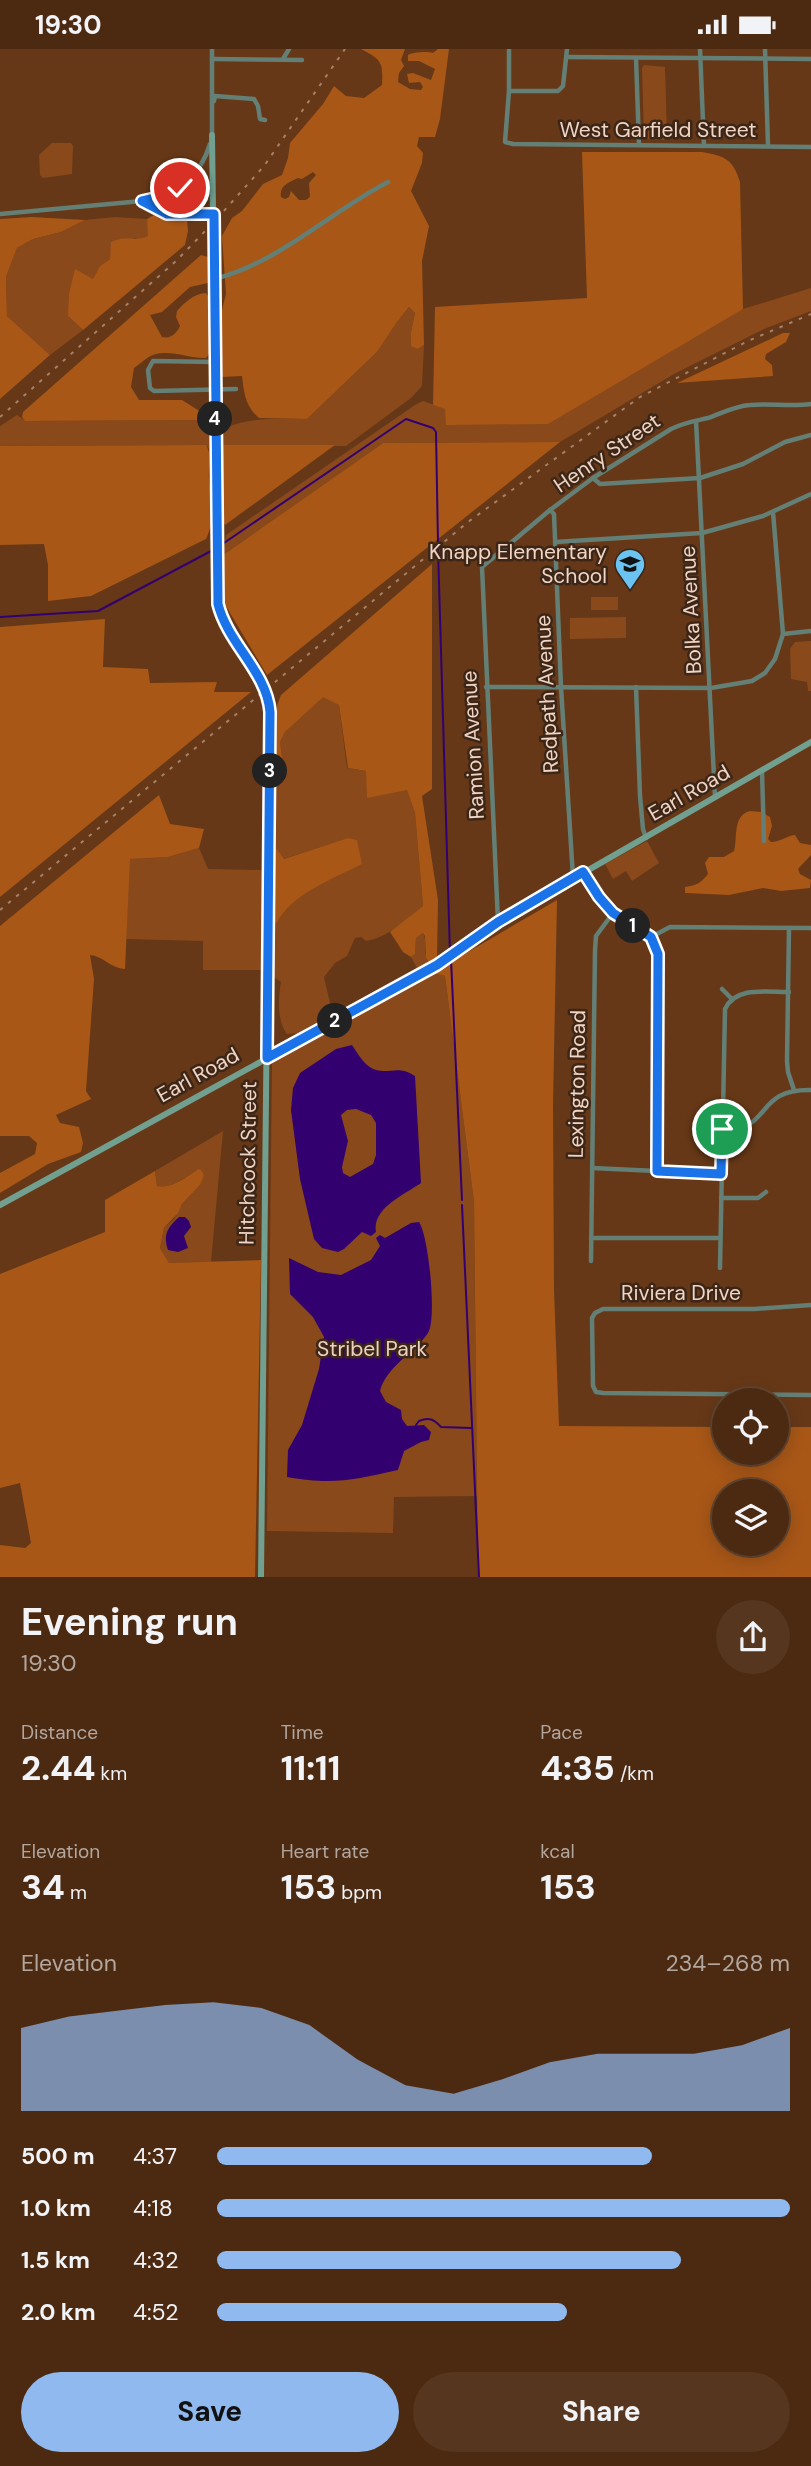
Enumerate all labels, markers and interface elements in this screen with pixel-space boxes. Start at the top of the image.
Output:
text: 19:30 [35,8,102,42]
street label: West Garfield Street [560,116,756,144]
pin [150,158,210,218]
icon: check [161,169,199,207]
pin: 4 [198,401,232,437]
text: 4 [208,406,221,431]
street label: Henry Street [548,407,666,499]
place label: Knapp Elementary School [429,538,607,590]
street label: Bolka Avenue [674,545,708,675]
school or university icon: Knapp Elementary School [613,547,647,591]
street label: Redpath Avenue [529,614,565,774]
street label: Ramion Avenue [455,670,491,820]
pin: 3 [252,753,288,789]
text: 3 [264,758,275,783]
street label: Earl Road [643,758,735,828]
pin: 1 [616,909,650,943]
text: 1 [629,913,636,938]
pin: 2 [318,1003,352,1039]
text: 2 [329,1008,340,1033]
street label: Lexington Road [562,1010,592,1158]
street label: Earl Road [152,1041,244,1109]
street label: Hitchcock Street [233,1081,263,1245]
pin [692,1099,752,1159]
icon: arrive [703,1110,741,1148]
street label: Riviera Drive [621,1279,741,1307]
park label: Stribel Park [317,1335,427,1363]
map controls [712,1388,789,1556]
button: locate [712,1388,789,1465]
button: layers [712,1479,789,1556]
text: Evening run [21,1597,238,1647]
button: share [716,1600,790,1674]
text: 19:30 [21,1648,77,1678]
text: Distance [21,1720,98,1745]
text: Time [281,1720,324,1745]
text: Pace [540,1720,583,1745]
text: 2.44 [21,1745,96,1791]
text: 11:11 [281,1745,341,1791]
text: 4:35 [540,1745,615,1791]
text: km [96,1761,127,1786]
text: /km [615,1761,654,1786]
text: Elevation [21,1839,100,1864]
text: Heart rate [281,1839,369,1864]
text: kcal [540,1839,575,1864]
text: 34 [21,1864,65,1910]
text: 153 [281,1864,336,1910]
text: 153 [540,1864,596,1910]
text: m [65,1880,87,1905]
text: bpm [336,1880,382,1905]
text: Elevation [21,1948,117,1978]
text: 234–268 m [666,1948,790,1978]
text: 500 m [21,2141,95,2171]
text: 4:37 [133,2141,177,2171]
text: 1.0 km [21,2193,91,2223]
text: 4:18 [133,2193,173,2223]
text: 1.5 km [21,2245,90,2275]
text: 4:32 [133,2245,178,2275]
text: 2.0 km [21,2297,96,2327]
text: 4:52 [133,2297,179,2327]
button: Save [21,2372,399,2452]
button: Share [413,2372,790,2452]

